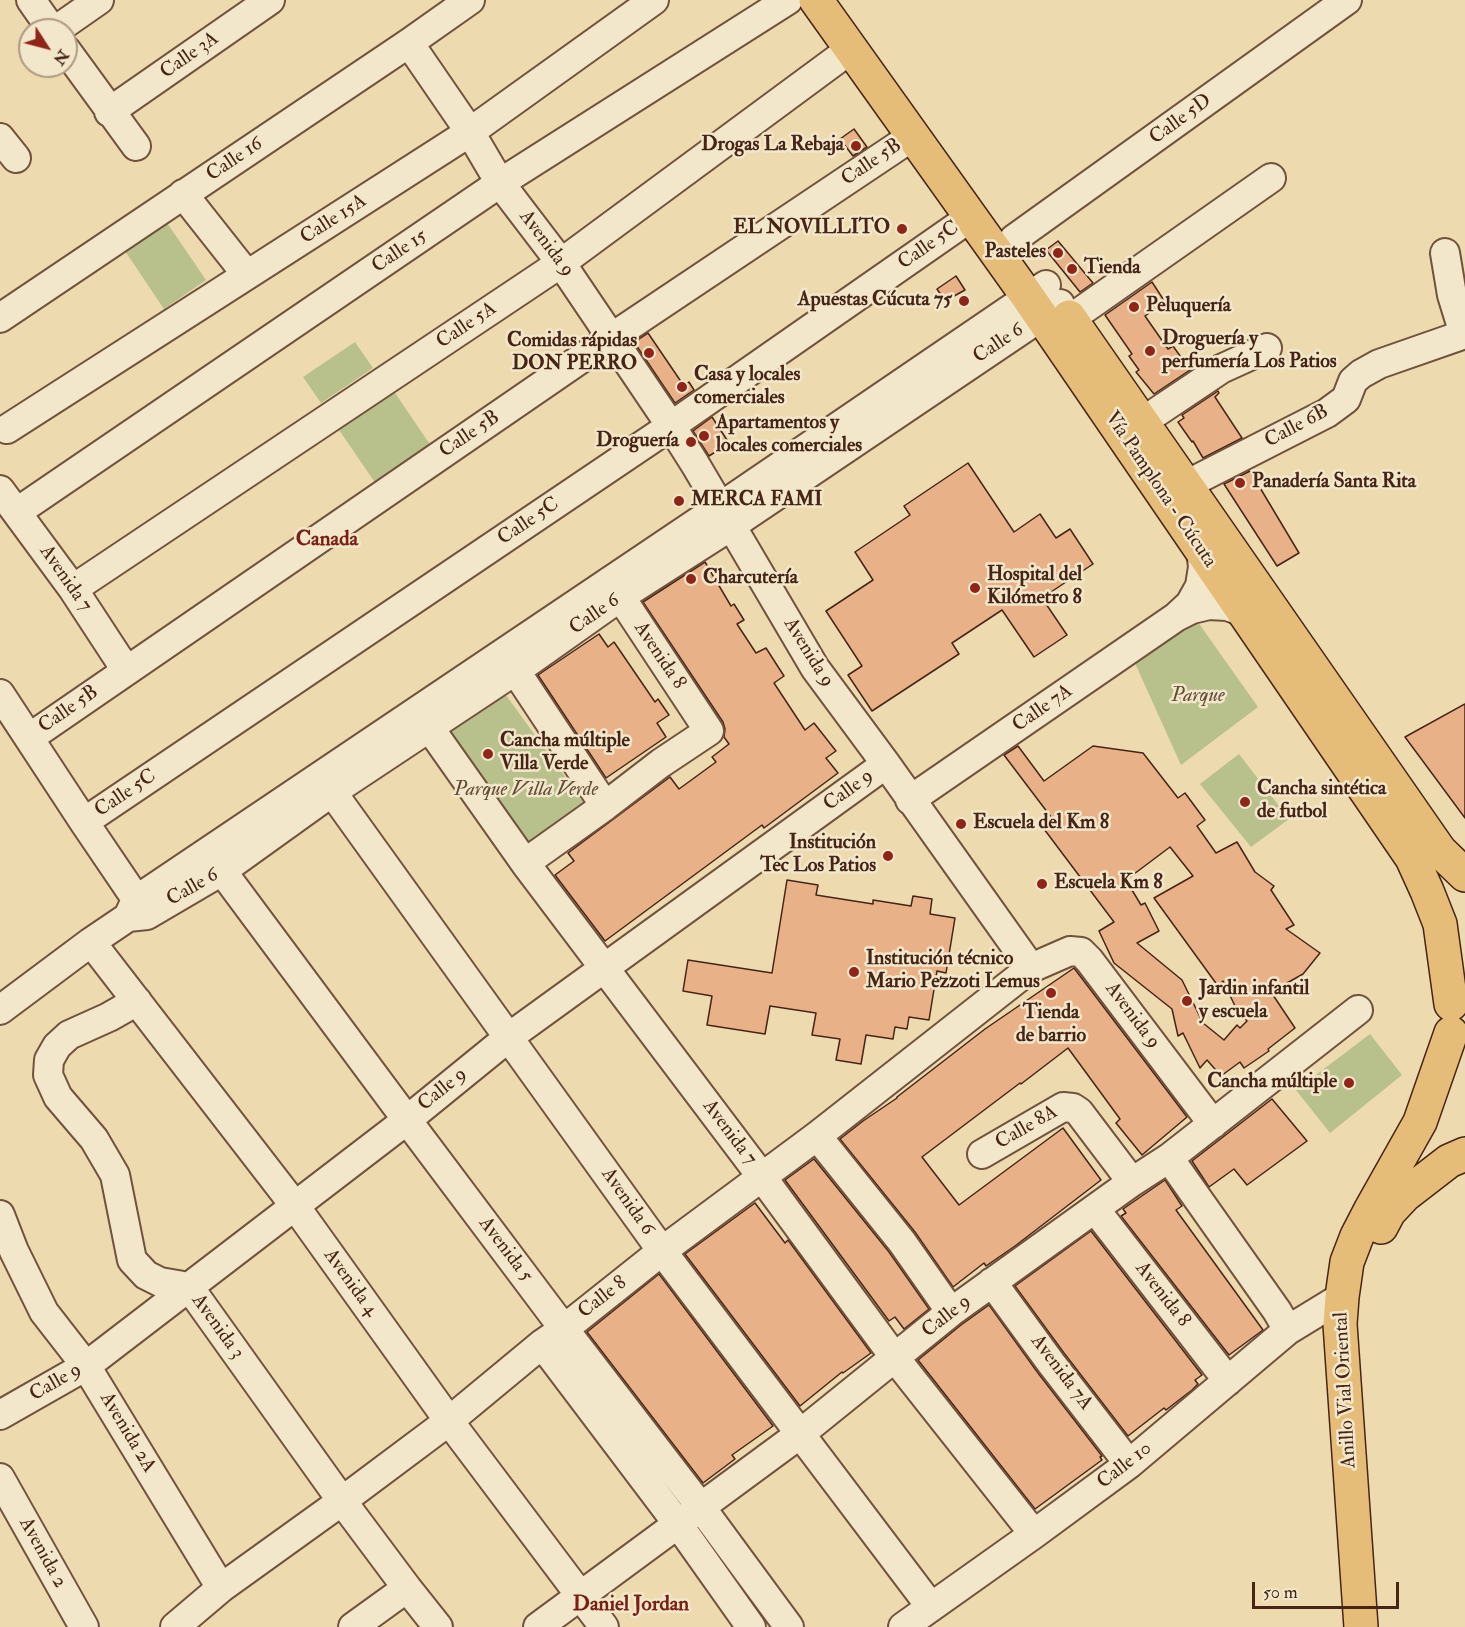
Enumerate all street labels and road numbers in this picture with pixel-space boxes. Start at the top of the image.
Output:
street label: Calle 3A [156,27,224,85]
street label: Calle 5D [1145,90,1217,150]
street label: Calle 16 [202,133,268,187]
street label: Calle 5B [837,134,907,192]
street label: Calle 15A [296,190,372,250]
street label: Avenida 9 [513,206,579,282]
street label: Calle 5C [894,216,964,276]
street label: Calle 15 [368,225,432,279]
street label: Calle 5A [433,297,501,355]
street label: Calle 6 [969,319,1029,369]
street label: Calle 6B [1261,400,1333,454]
street label: Calle 5B [435,406,505,464]
street label: Vía Pamplona - Cúcuta [1099,407,1221,573]
street label: Calle 5C [494,493,564,551]
street label: Avenida 7 [33,541,97,617]
street label: Calle 6 [565,589,625,641]
street label: Avenida 9 [777,614,839,692]
street label: Avenida 8 [628,618,690,694]
street label: Calle 7A [1009,680,1077,738]
street label: Calle 5B [35,681,103,739]
street label: Calle 5C [91,765,161,823]
street label: Calle 9 [819,765,879,817]
street label: Calle 6 [163,864,223,912]
street label: Avenida 9 [1099,978,1165,1054]
street label: Calle 9 [414,1063,472,1117]
street label: Avenida 7 [697,1095,761,1171]
street label: Calle 8A [992,1101,1062,1155]
street label: Avenida 6 [595,1164,659,1240]
street label: Avenida 5 [473,1213,537,1287]
street label: Avenida 4 [317,1245,383,1321]
street label: Avenida 8 [1129,1258,1195,1332]
street label: Calle 8 [574,1272,632,1324]
street label: Avenida 3 [185,1290,249,1364]
street label: Calle 9 [918,1290,976,1344]
street label: Anillo Vial Oriental [1330,1311,1362,1469]
street label: Avenida 7A [1025,1330,1097,1416]
street label: Calle 9 [26,1359,86,1407]
street label: Avenida 2A [94,1388,160,1478]
street label: Calle 10 [1093,1437,1157,1495]
street label: Avenida 2 [13,1514,71,1592]

